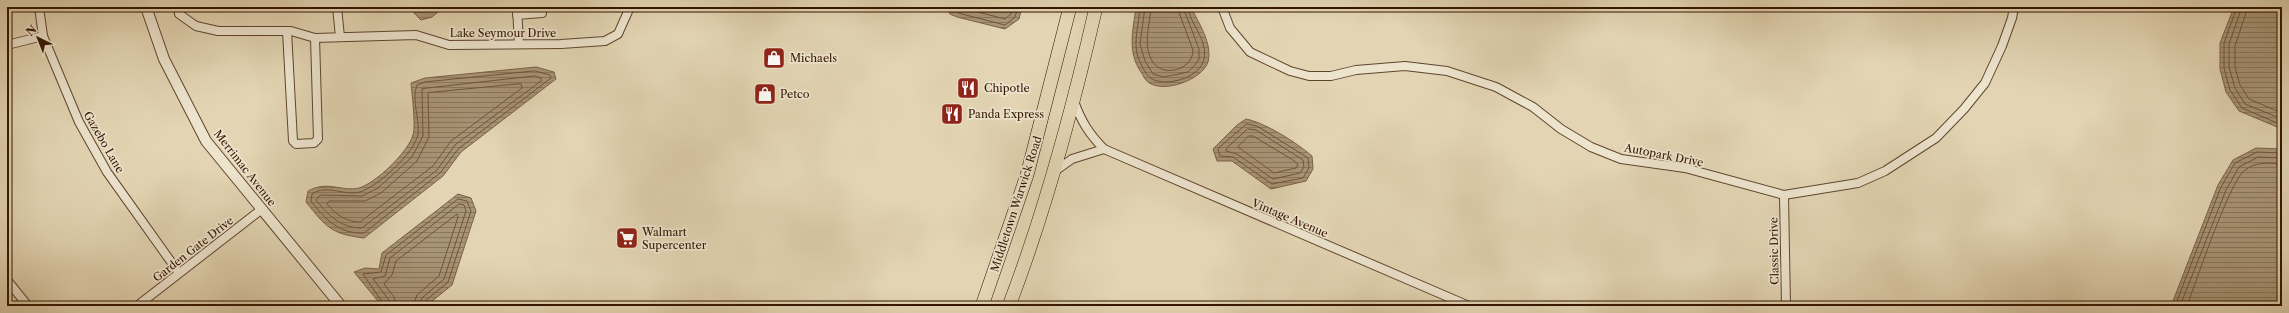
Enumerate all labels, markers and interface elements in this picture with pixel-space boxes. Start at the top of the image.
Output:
north arrow [18,18,58,58]
text: N [23,22,40,39]
street label: Lake Seymour Drive [450,26,556,40]
shop icon: Michaels [761,45,787,71]
place label: Michaels [790,51,837,65]
restaurant icon: Chipotle [955,75,981,101]
shop icon: Petco [752,81,778,107]
place label: Chipotle [984,81,1030,95]
place label: Petco [780,87,810,101]
restaurant icon: Panda Express [939,101,965,127]
place label: Panda Express [968,107,1044,121]
street label: Gazebo Lane [81,109,127,175]
street label: Merrimac Avenue [211,127,279,209]
street label: Middletown Warwick Road [987,134,1045,274]
street label: Autopark Drive [1622,140,1705,170]
street label: Vintage Avenue [1249,195,1330,240]
street label: Garden Gate Drive [150,213,236,285]
street label: Classic Drive [1766,217,1782,285]
supermarket icon: Walmart Supercenter [614,225,640,251]
place label: Walmart Supercenter [641,225,707,252]

